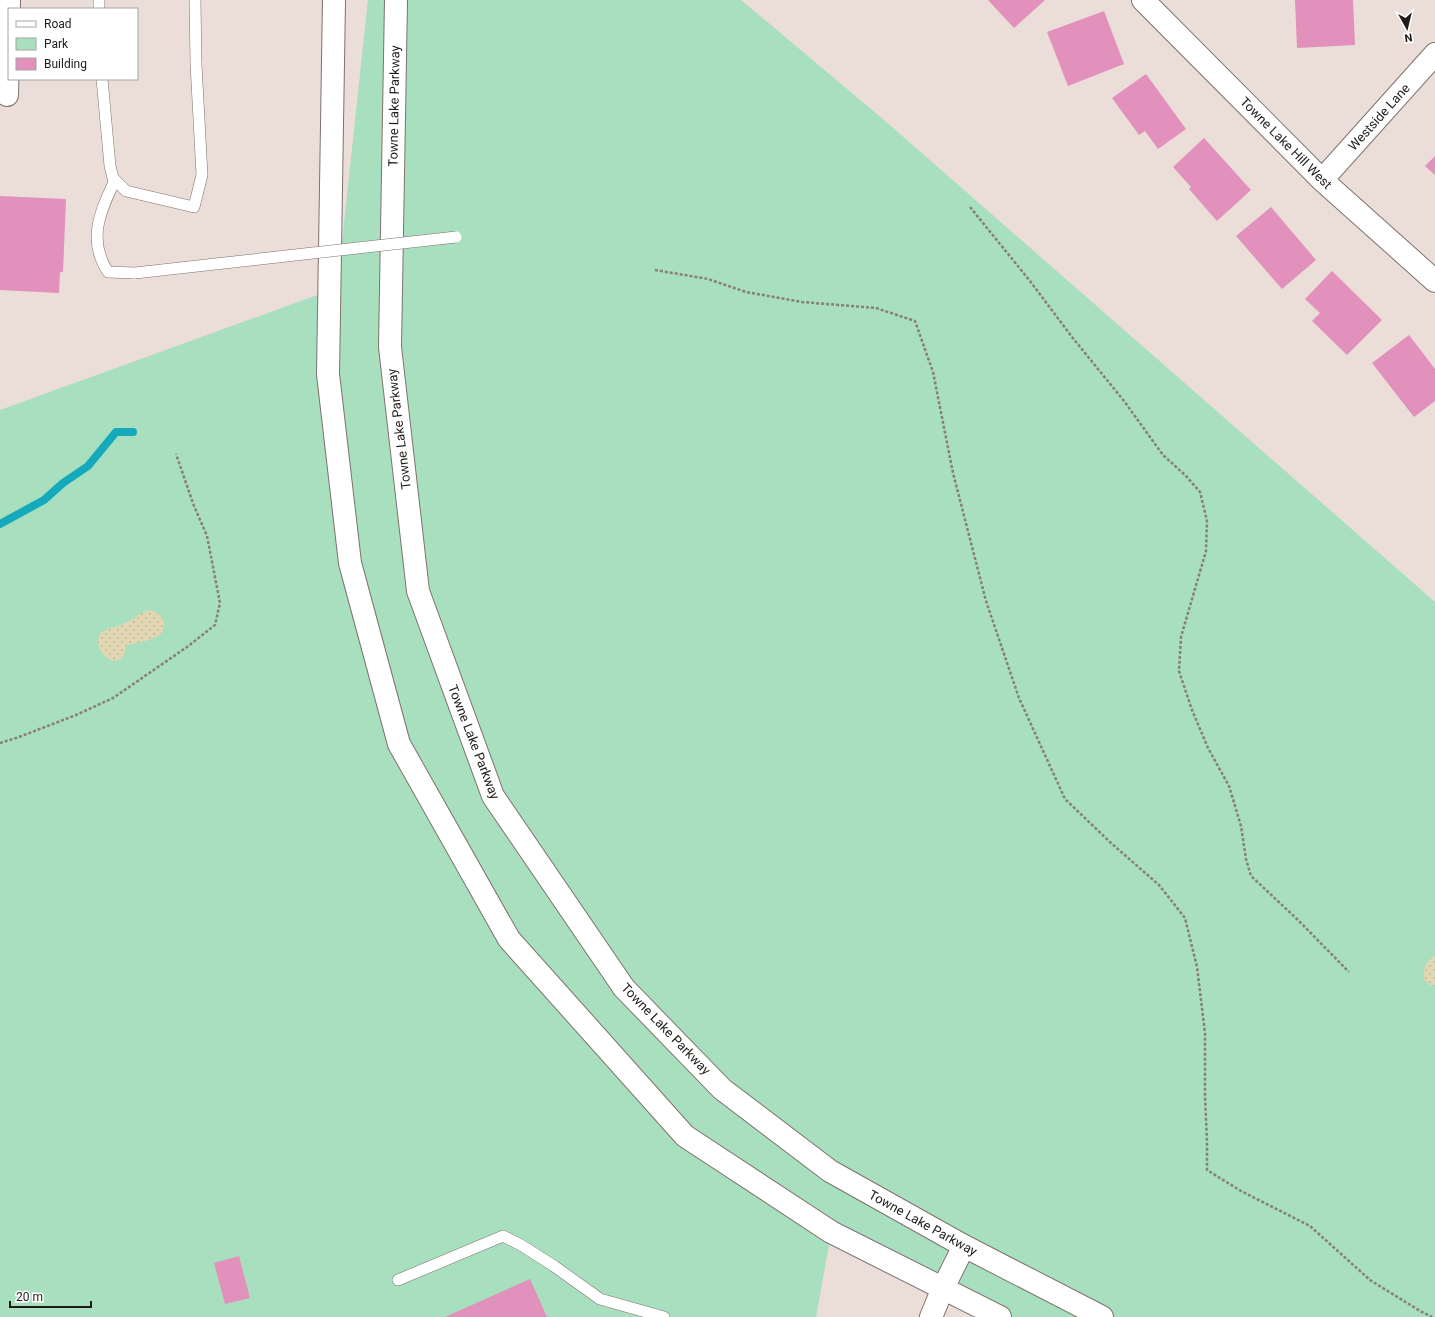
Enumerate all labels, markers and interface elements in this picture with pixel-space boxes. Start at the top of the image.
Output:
legend [8,8,138,80]
north arrow [1387,8,1427,48]
text: Road [44,17,72,31]
text: N [1403,30,1413,44]
text: Park [44,37,69,51]
street label: Towne Lake Parkway [385,45,403,167]
text: Building [44,57,87,71]
street label: Westside Lane [1345,80,1413,153]
street label: Towne Lake Hill West [1237,94,1335,192]
street label: Towne Lake Parkway [384,368,414,490]
street label: Towne Lake Parkway [445,683,503,801]
street label: Towne Lake Parkway [618,980,714,1078]
street label: Towne Lake Parkway [866,1187,980,1259]
scale bar [10,1283,91,1309]
text: 20 m [16,1290,43,1304]

